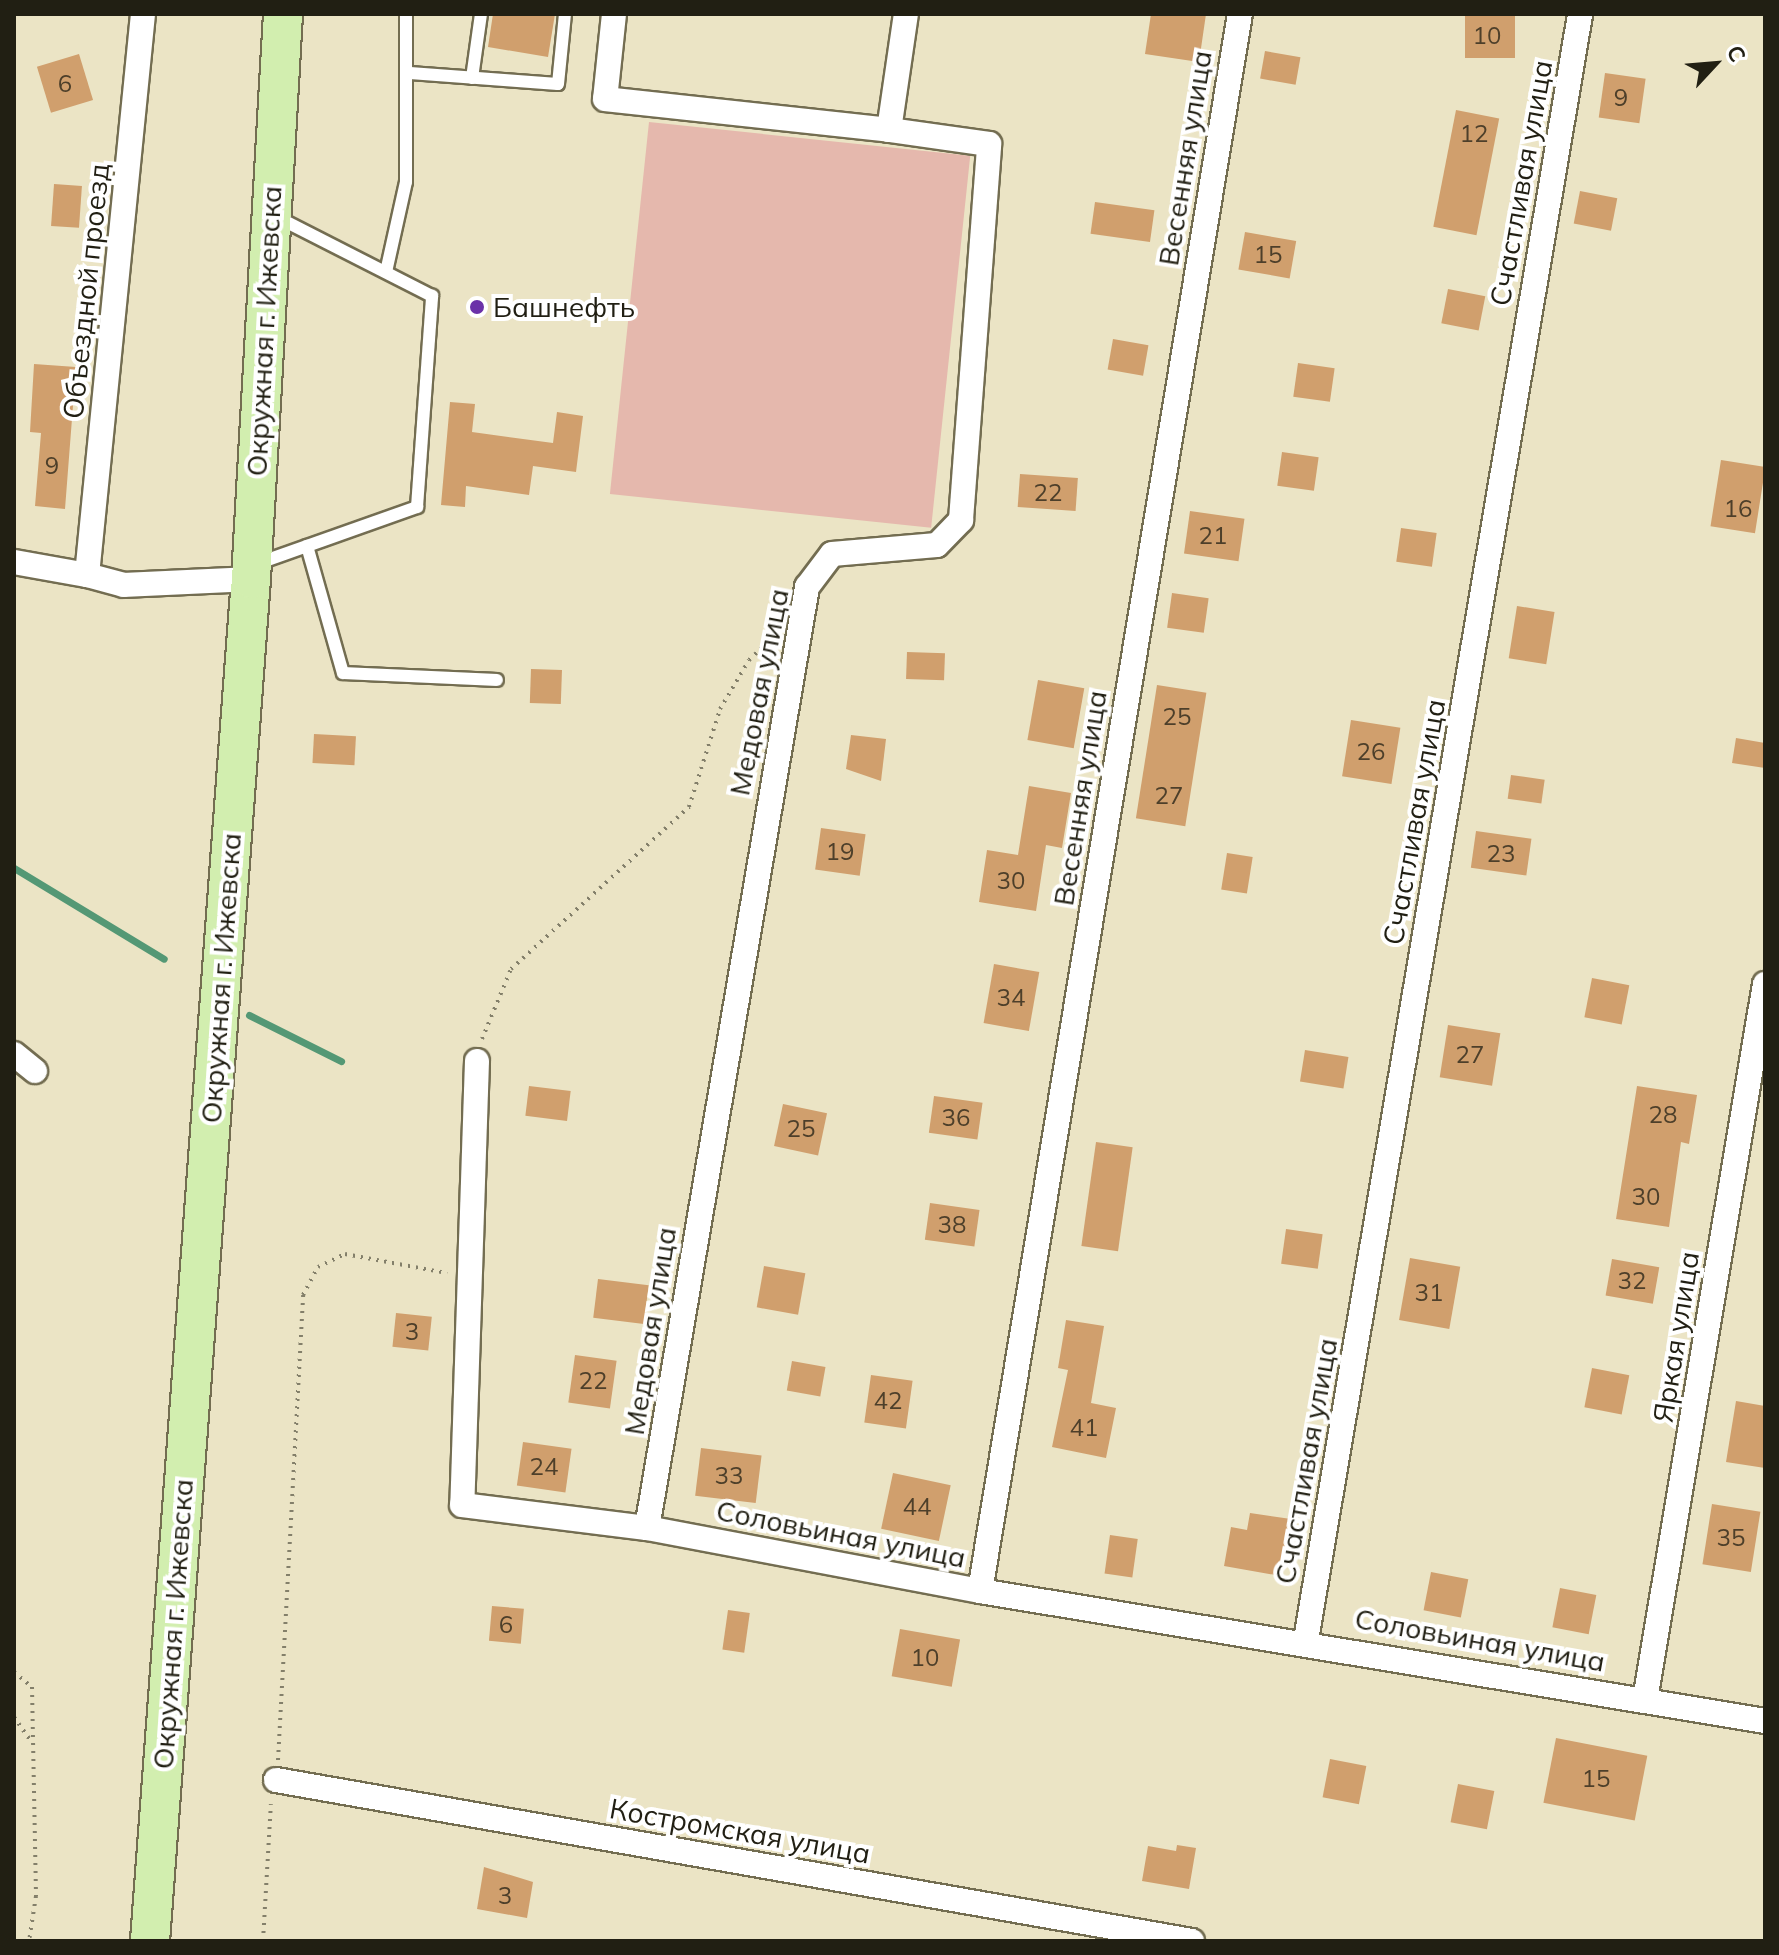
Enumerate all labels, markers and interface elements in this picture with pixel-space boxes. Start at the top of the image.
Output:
house number: 10 [1473,22,1501,50]
north arrow [1675,24,1755,104]
text: С [1721,41,1752,66]
street label: Весенняя улица [1151,48,1219,268]
street label: Счастливая улица [1483,58,1559,308]
house number: 6 [58,70,72,98]
house number: 9 [1614,84,1628,112]
house number: 12 [1460,120,1488,148]
street label: Объездной проезд [56,162,116,420]
street label: Окружная г. Ижевска [240,185,288,477]
house number: 15 [1254,241,1282,269]
place label: Башнефть [493,290,635,324]
marker: Башнефть [468,298,486,316]
house number: 9 [45,452,59,480]
house number: 22 [1034,479,1062,507]
house number: 16 [1724,495,1752,523]
house number: 21 [1199,522,1227,550]
street label: Медовая улица [722,586,796,798]
street label: Весенняя улица [1046,688,1114,908]
street label: Счастливая улица [1376,697,1452,947]
house number: 25 [1163,703,1191,731]
house number: 26 [1357,738,1385,766]
house number: 27 [1155,782,1183,810]
street label: Окружная г. Ижевска [194,832,248,1124]
house number: 19 [826,838,854,866]
house number: 23 [1487,840,1515,868]
house number: 30 [997,867,1025,895]
house number: 34 [997,984,1025,1012]
house number: 27 [1456,1041,1484,1069]
house number: 28 [1649,1101,1677,1129]
house number: 36 [942,1104,970,1132]
house number: 25 [787,1115,815,1143]
house number: 30 [1632,1183,1660,1211]
house number: 38 [938,1211,966,1239]
street label: Медовая улица [617,1225,683,1437]
street label: Яркая улица [1646,1249,1706,1425]
house number: 32 [1618,1267,1646,1295]
house number: 31 [1415,1279,1443,1307]
house number: 3 [405,1318,419,1346]
street label: Счастливая улица [1268,1336,1344,1586]
house number: 22 [579,1367,607,1395]
house number: 42 [874,1387,902,1415]
house number: 41 [1070,1414,1098,1442]
house number: 24 [530,1453,558,1481]
house number: 33 [715,1462,743,1490]
street label: Окружная г. Ижевска [146,1478,200,1770]
street label: Соловьиная улица [713,1493,969,1575]
house number: 44 [903,1493,931,1521]
house number: 35 [1717,1524,1745,1552]
street label: Соловьиная улица [1352,1601,1608,1679]
house number: 6 [499,1611,513,1639]
house number: 10 [911,1644,939,1672]
house number: 15 [1582,1765,1610,1793]
street label: Костромская улица [607,1792,873,1870]
house number: 3 [498,1882,512,1910]

